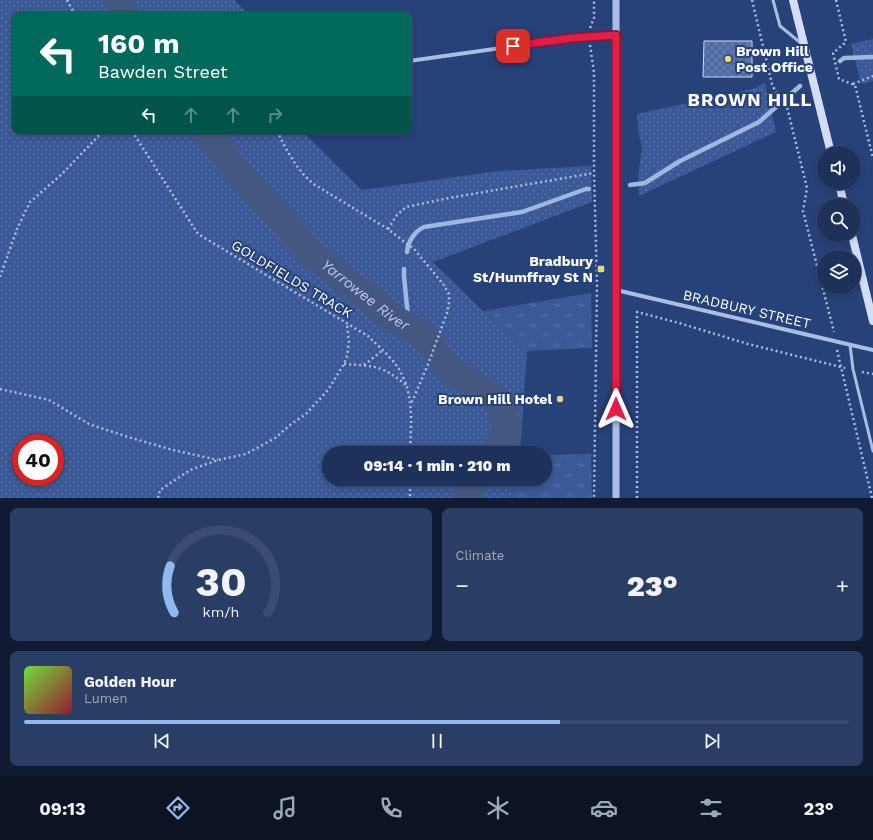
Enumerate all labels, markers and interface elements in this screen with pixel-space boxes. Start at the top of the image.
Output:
text: 160 m [98,27,180,60]
icon: left [32,28,84,80]
pin [496,29,530,63]
icon: arrive [502,35,524,57]
place label: Brown Hill Post Office [736,43,813,75]
marker: Brown Hill Post Office [723,54,733,64]
text: Bawden Street [98,61,228,82]
district label: BROWN HILL [688,89,812,110]
icon: left [138,104,160,126]
icon: ahead [180,104,202,126]
icon: ahead [222,104,244,126]
icon: right [264,104,286,126]
map controls [817,146,861,294]
button: sound [817,146,861,190]
button: search [817,198,861,242]
street label: GOLDFIELDS TRACK [229,237,355,321]
button: layers [817,250,861,294]
place label: Bradbury St/Humffray St N [473,253,593,285]
water label: Yarrowee River [318,256,413,335]
marker: Bradbury St/Humffray St N [596,264,606,274]
street label: BRADBURY STREET [682,287,813,332]
position arrow [595,388,637,430]
place label: Brown Hill Hotel [438,391,552,407]
marker: Brown Hill Hotel [555,394,565,404]
speed limit sign: 40 [12,434,64,486]
text: 09:14 · 1 min · 210 m [364,457,510,475]
text: Climate [456,548,504,563]
text: 30 [195,556,246,605]
text: 23° [627,568,678,603]
text: − [456,573,469,598]
text: + [836,573,849,598]
text: km/h [202,603,239,619]
text: Golden Hour [84,673,176,691]
text: Lumen [84,691,128,706]
icon: previous [151,730,173,752]
icon: pause [426,730,448,752]
icon: next [701,730,723,752]
icon: directions [164,794,192,822]
icon: music [271,794,299,822]
icon: phone [377,794,405,822]
icon: climate [484,794,512,822]
icon: car [590,794,618,822]
icon: filters [697,794,725,822]
text: 09:13 [39,798,86,819]
text: 23° [803,798,834,819]

